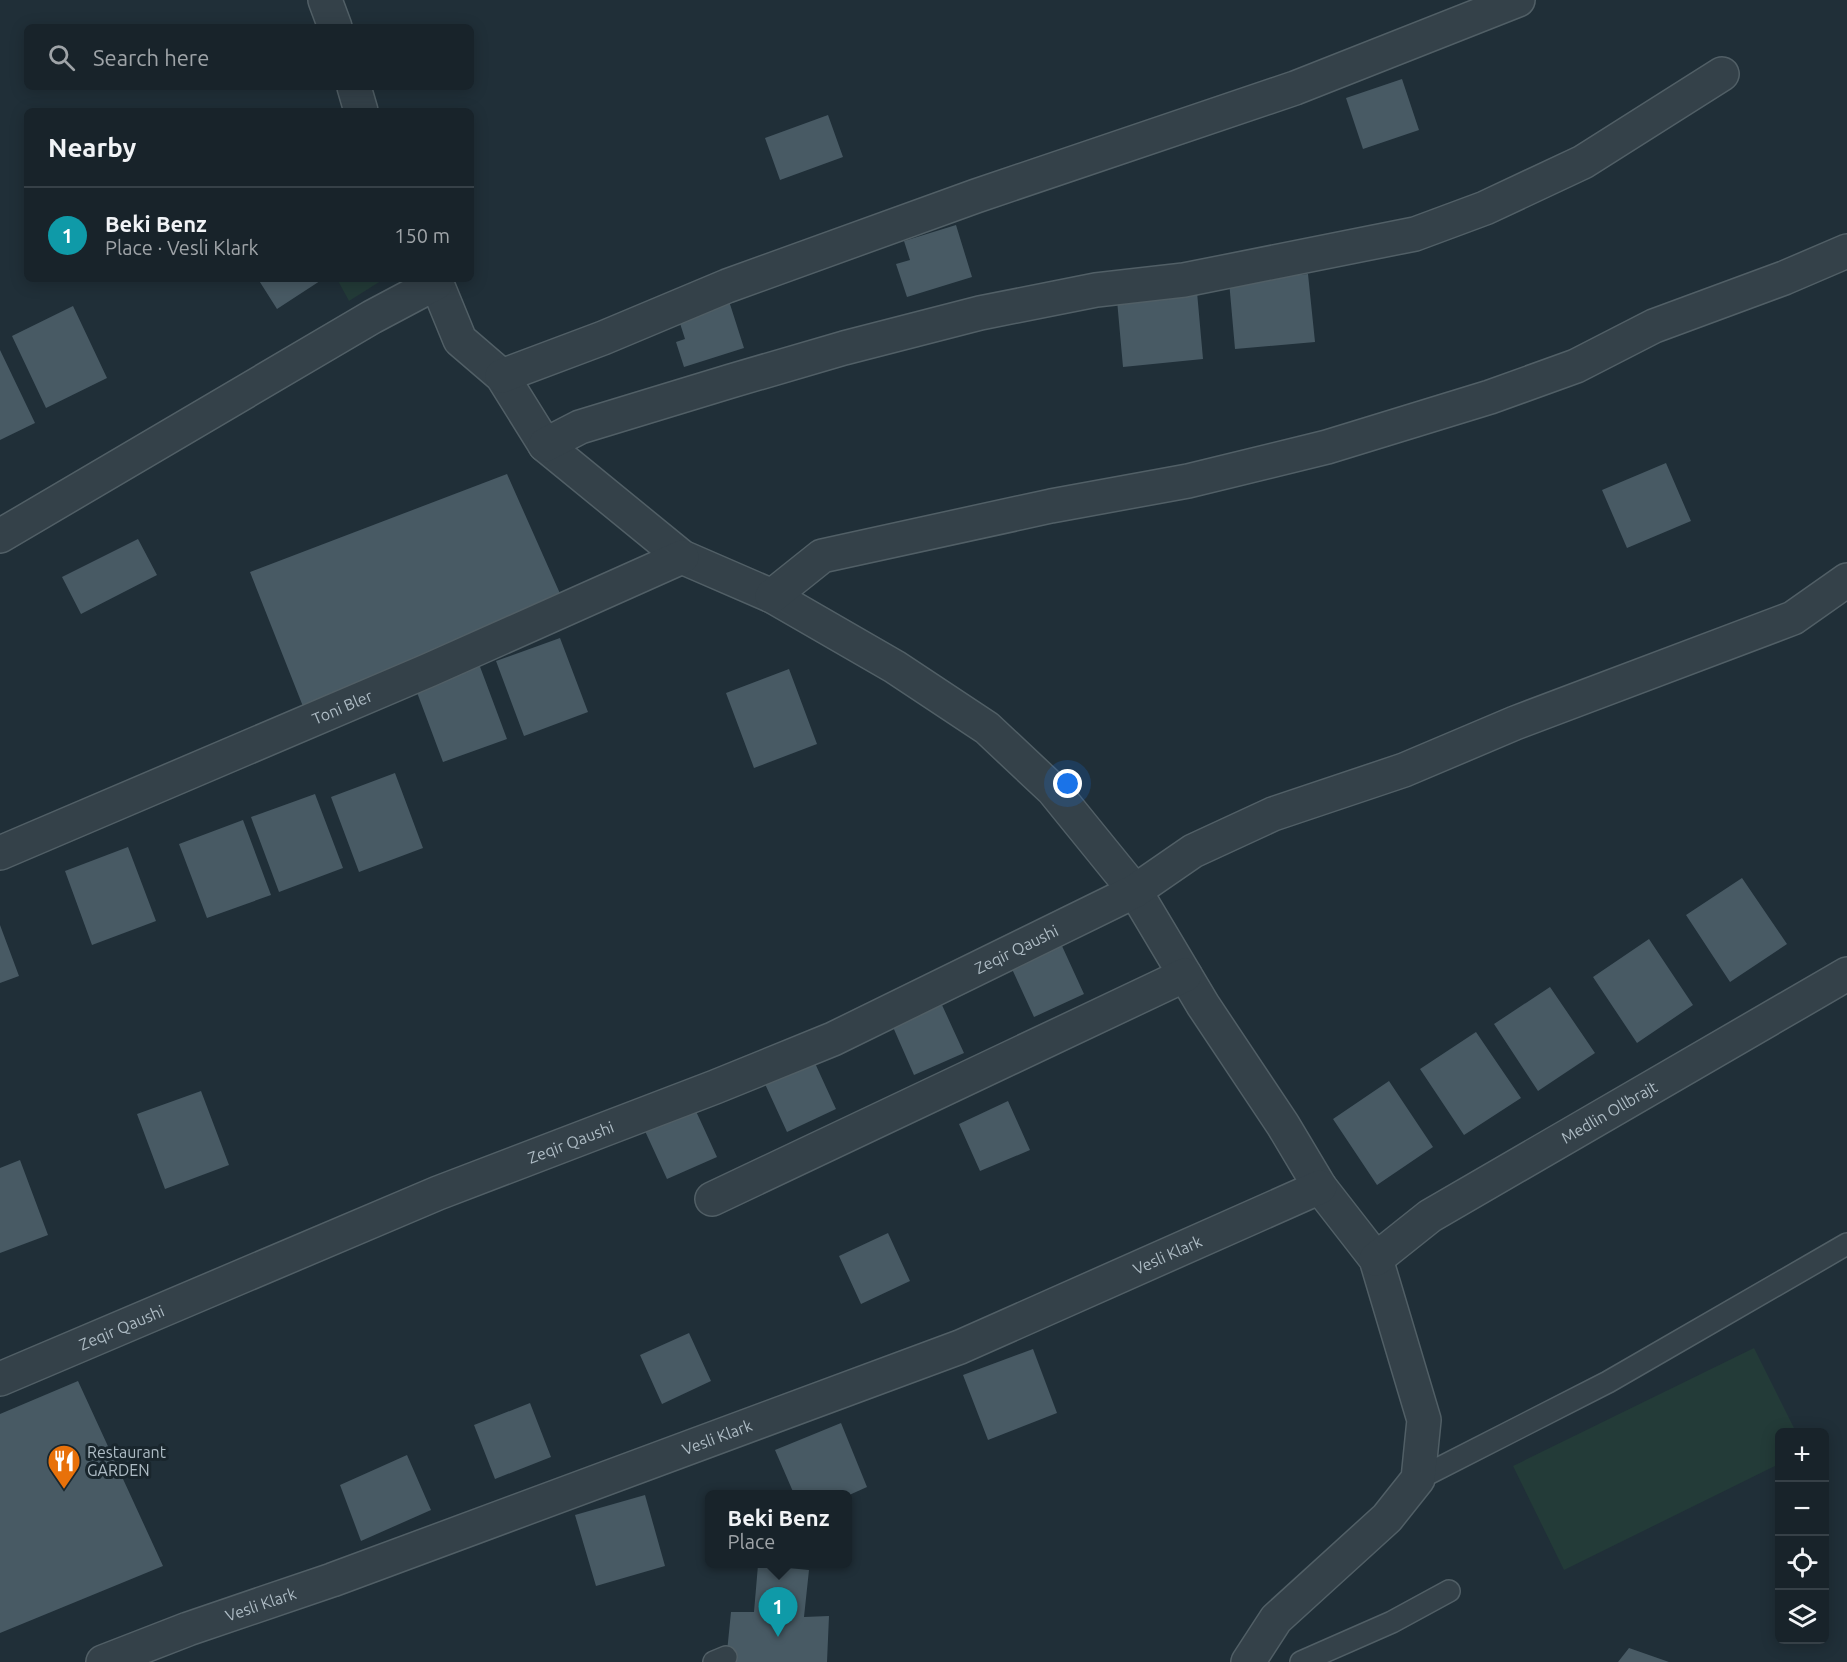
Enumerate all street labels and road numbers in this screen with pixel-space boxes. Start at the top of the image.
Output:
street label: Toni Bler [309,686,375,728]
street label: Zeqir Qaushi [972,921,1061,977]
street label: Medlin Ollbrajt [1558,1077,1661,1147]
street label: Zeqir Qaushi [525,1118,616,1167]
street label: Vesli Klark [1130,1232,1205,1278]
street label: Zeqir Qaushi [76,1301,167,1353]
street label: Vesli Klark [679,1416,755,1458]
street label: Vesli Klark [223,1584,298,1625]

